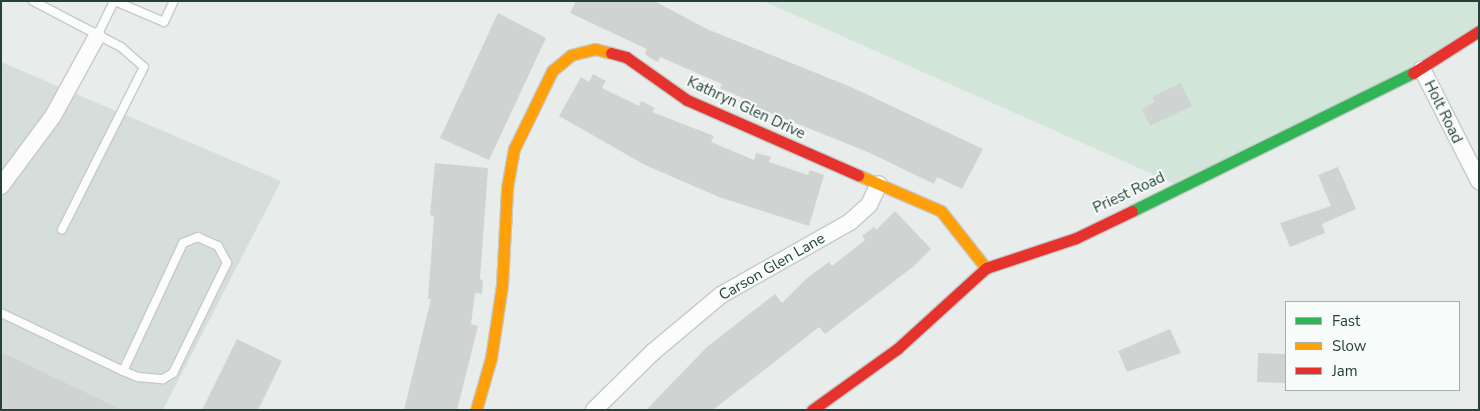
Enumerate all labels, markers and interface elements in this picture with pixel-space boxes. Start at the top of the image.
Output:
street label: Kathryn Glen Drive [684,73,808,143]
street label: Holt Road [1420,77,1466,147]
street label: Priest Road [1090,169,1168,217]
street label: Carson Glen Lane [716,229,828,305]
legend [1285,301,1460,391]
text: Fast [1332,311,1360,331]
text: Slow [1332,336,1366,356]
text: Jam [1332,361,1358,381]

